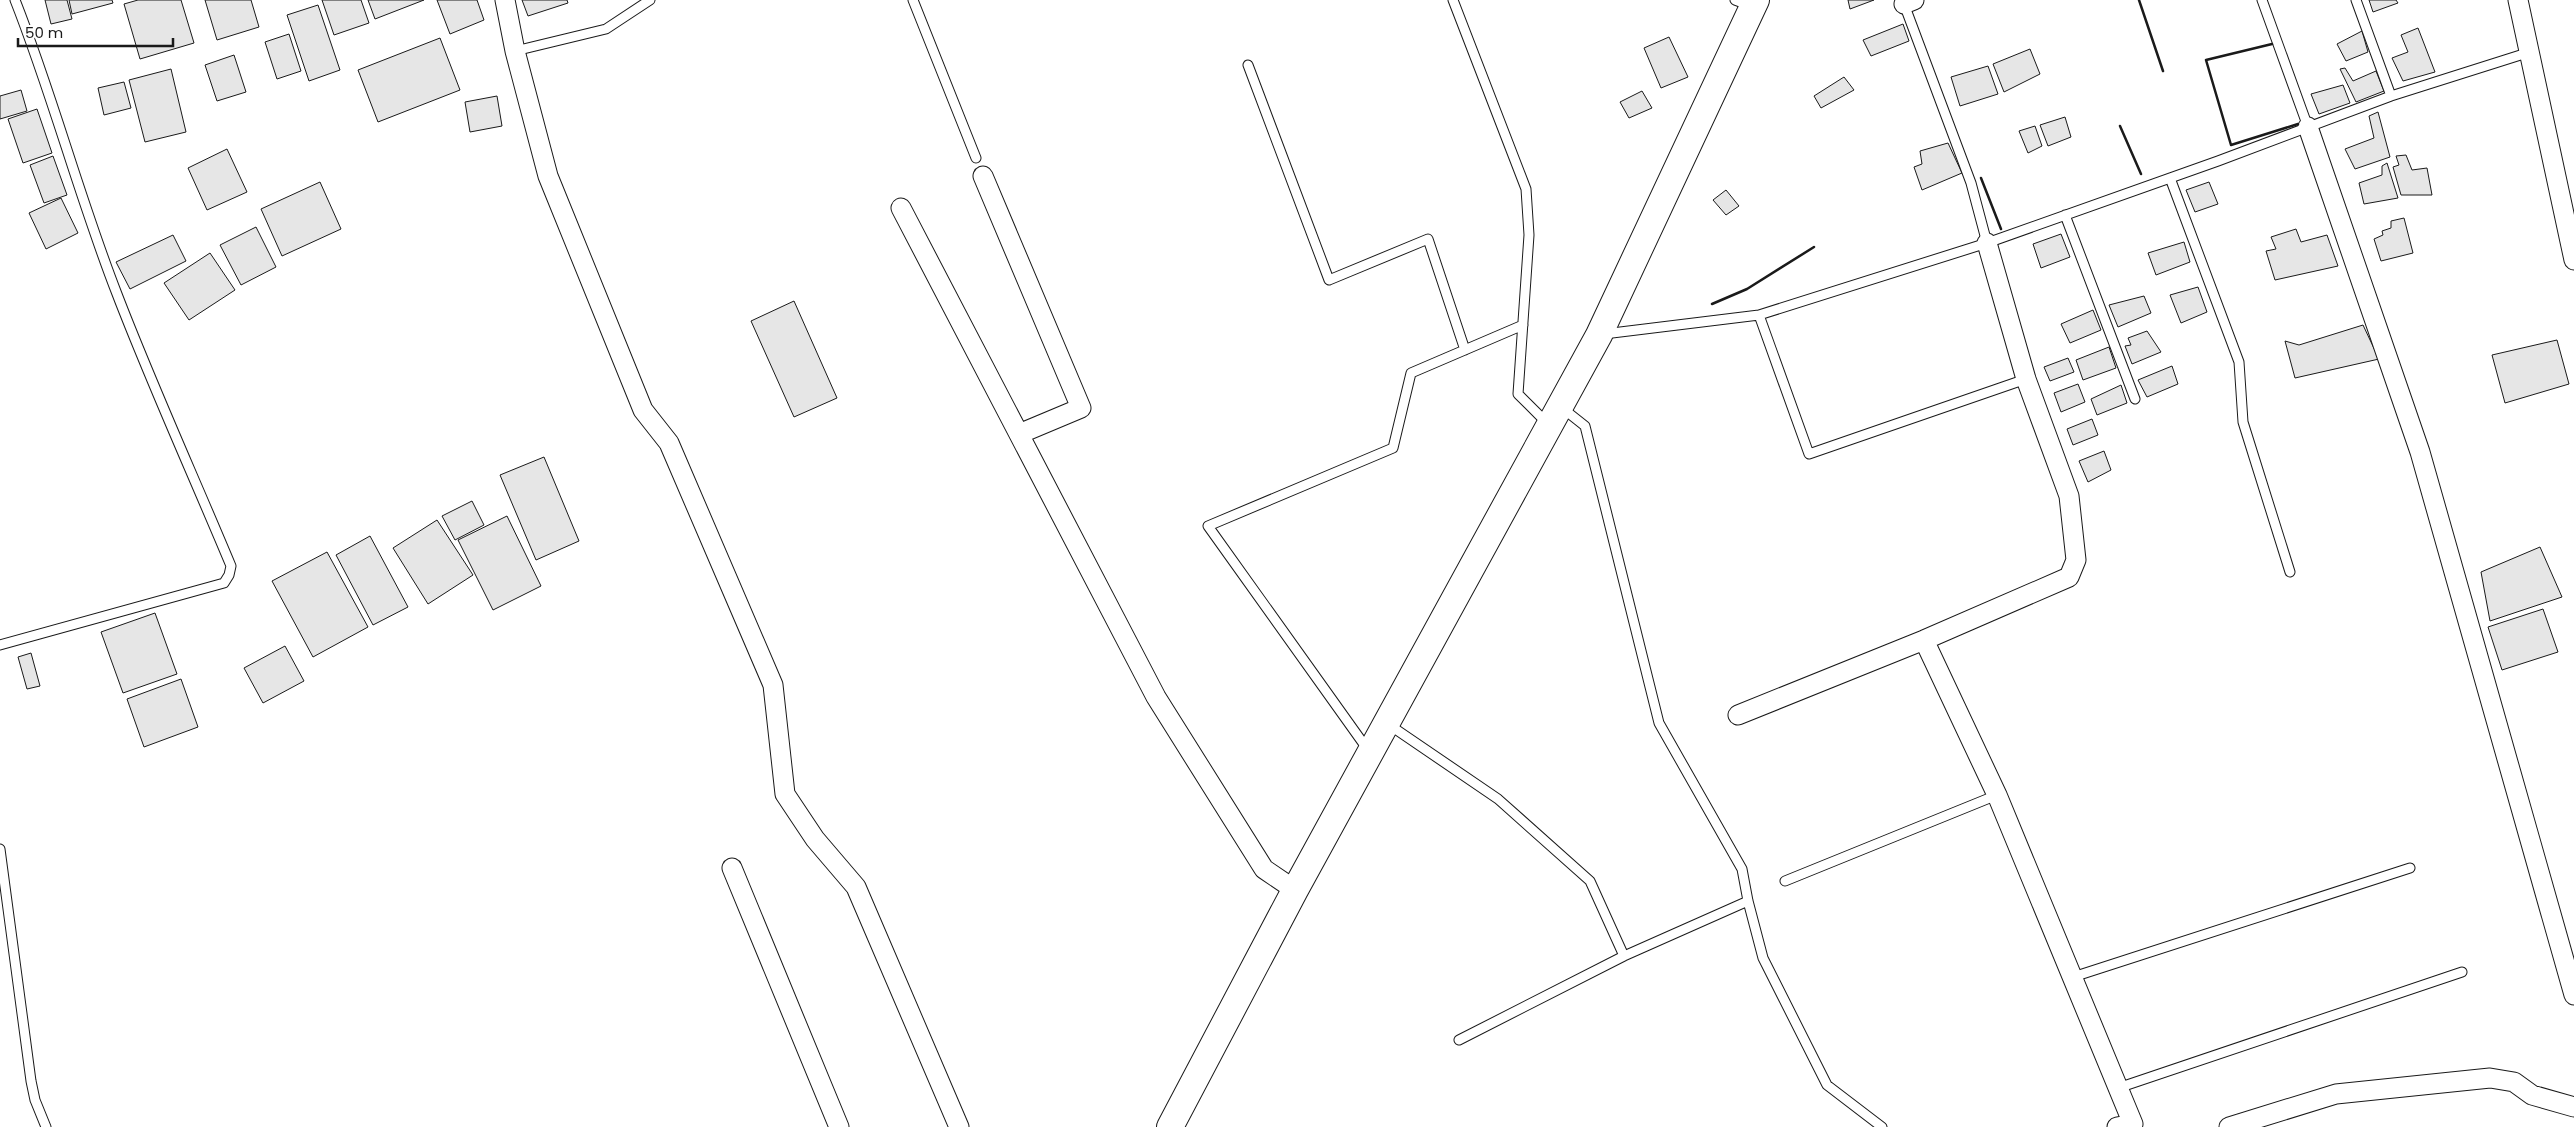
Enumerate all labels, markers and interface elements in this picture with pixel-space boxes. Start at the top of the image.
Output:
scale bar [18,15,172,47]
text: 50 m [25,22,63,43]

